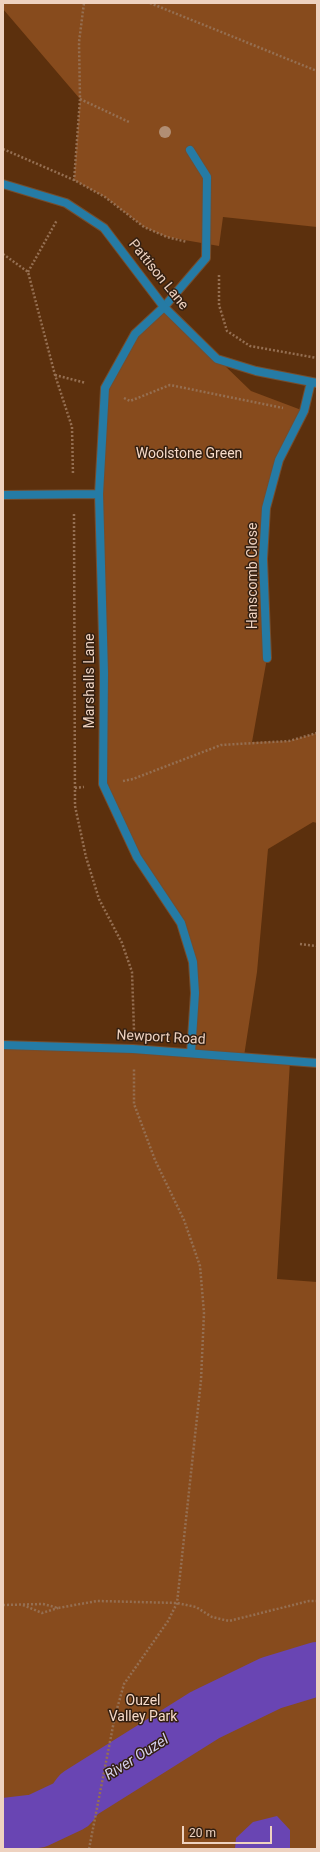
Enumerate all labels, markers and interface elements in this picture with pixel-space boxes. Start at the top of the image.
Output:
street label: Pattison Lane [125,236,191,314]
park label: Woolstone Green [136,446,242,462]
street label: Hanscomb Close [245,523,261,629]
street label: Marshalls Lane [82,634,98,728]
street label: Newport Road [116,1027,206,1049]
park label: Ouzel Valley Park [109,1693,177,1726]
water label: River Ouzel [102,1731,172,1785]
scale bar [184,1818,274,1844]
text: 20 m [189,1826,216,1840]

